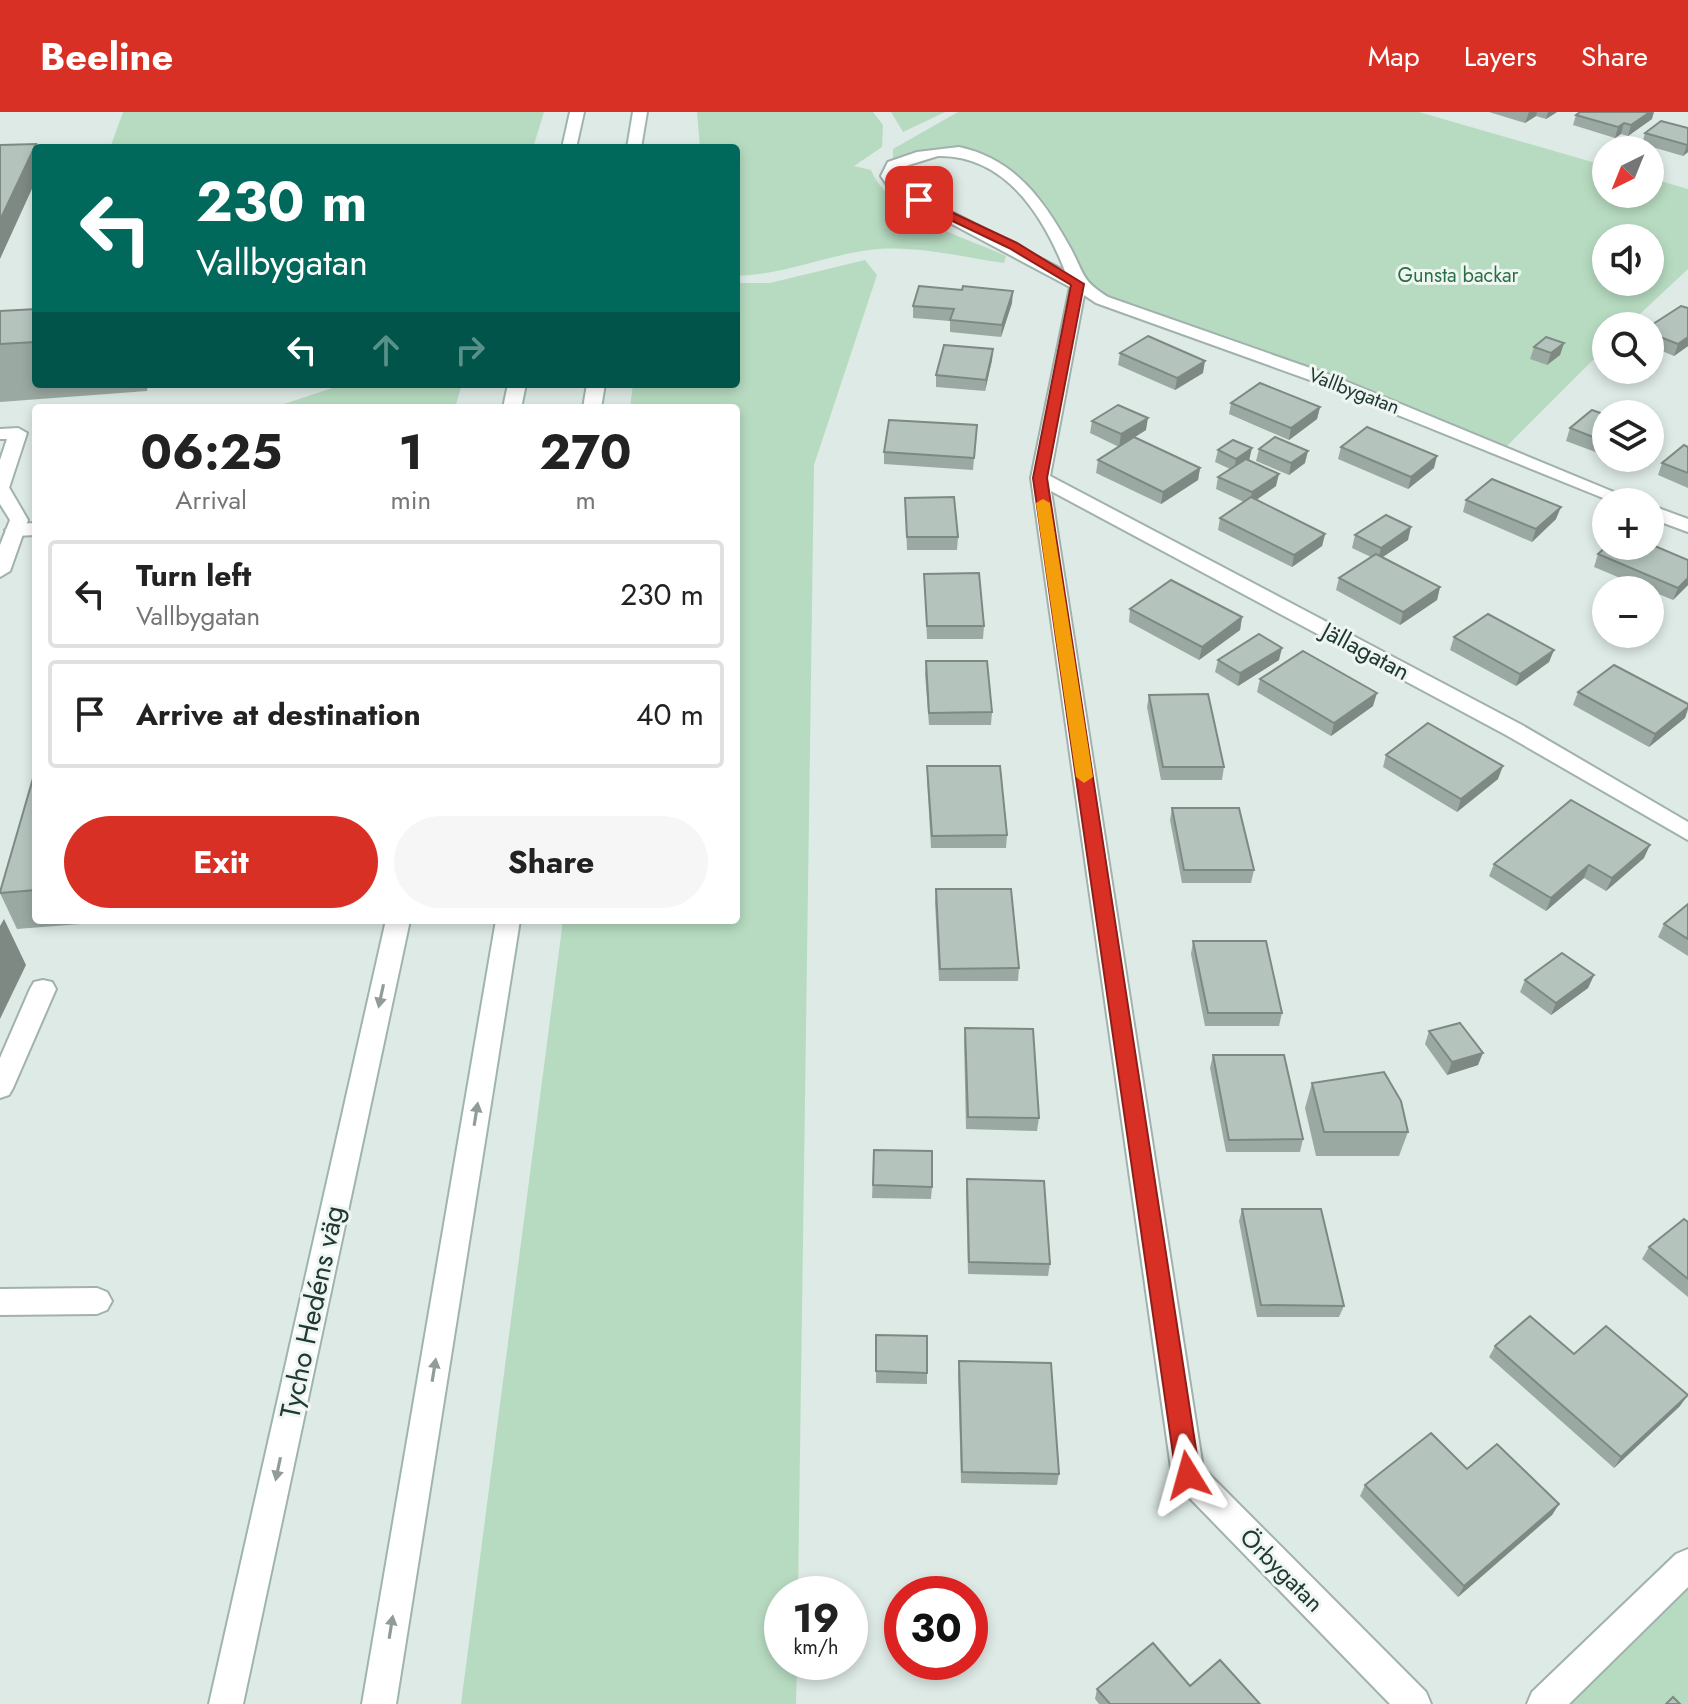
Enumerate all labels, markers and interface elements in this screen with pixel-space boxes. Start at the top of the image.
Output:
text: Beeline [40,29,173,84]
text: Map [1368,36,1420,77]
text: Layers [1464,36,1537,77]
text: Share [1581,36,1648,77]
north arrow [1592,136,1664,208]
map controls [1592,136,1664,648]
text: 230 m [196,161,367,242]
pin [885,166,953,234]
icon: left [64,176,168,280]
icon: arrive [897,178,941,222]
button: sound [1592,224,1664,296]
text: Vallbygatan [196,236,368,288]
park label: Gunsta backar [1398,261,1519,290]
button: search [1592,312,1664,384]
icon: left [280,328,324,372]
icon: ahead [364,328,408,372]
icon: right [448,328,492,372]
street label: Vallbygatan [1304,360,1404,422]
button: layers [1592,400,1664,472]
text: 06:25 [140,418,282,487]
text: 1 [399,418,423,487]
text: 270 [539,418,632,487]
text: Arrival [175,481,247,519]
text: min [390,481,431,519]
text: m [575,481,596,519]
button: + [1592,488,1664,560]
text: Turn left [136,554,251,597]
icon: left [68,572,112,616]
text: 230 m [620,573,704,616]
button: − [1592,576,1664,648]
text: Vallbygatan [136,597,260,635]
street label: Jällagatan [1313,612,1416,689]
icon: arrive [68,692,112,736]
text: Arrive at destination [136,693,421,736]
text: 40 m [636,693,704,736]
button: Exit [64,816,378,908]
button: Share [394,816,708,908]
one-way arrow [374,984,387,1009]
one-way arrow [470,1101,482,1126]
street label: Tycho Hedéns väg [269,1202,355,1422]
one-way arrow [428,1358,440,1383]
position arrow [1146,1433,1230,1517]
one-way arrow [271,1457,284,1482]
street label: Örbygatan [1232,1520,1332,1620]
speed limit sign: 30 [884,1576,988,1680]
text: 19 [792,1589,840,1647]
one-way arrow [386,1614,398,1639]
text: km/h [793,1633,839,1662]

